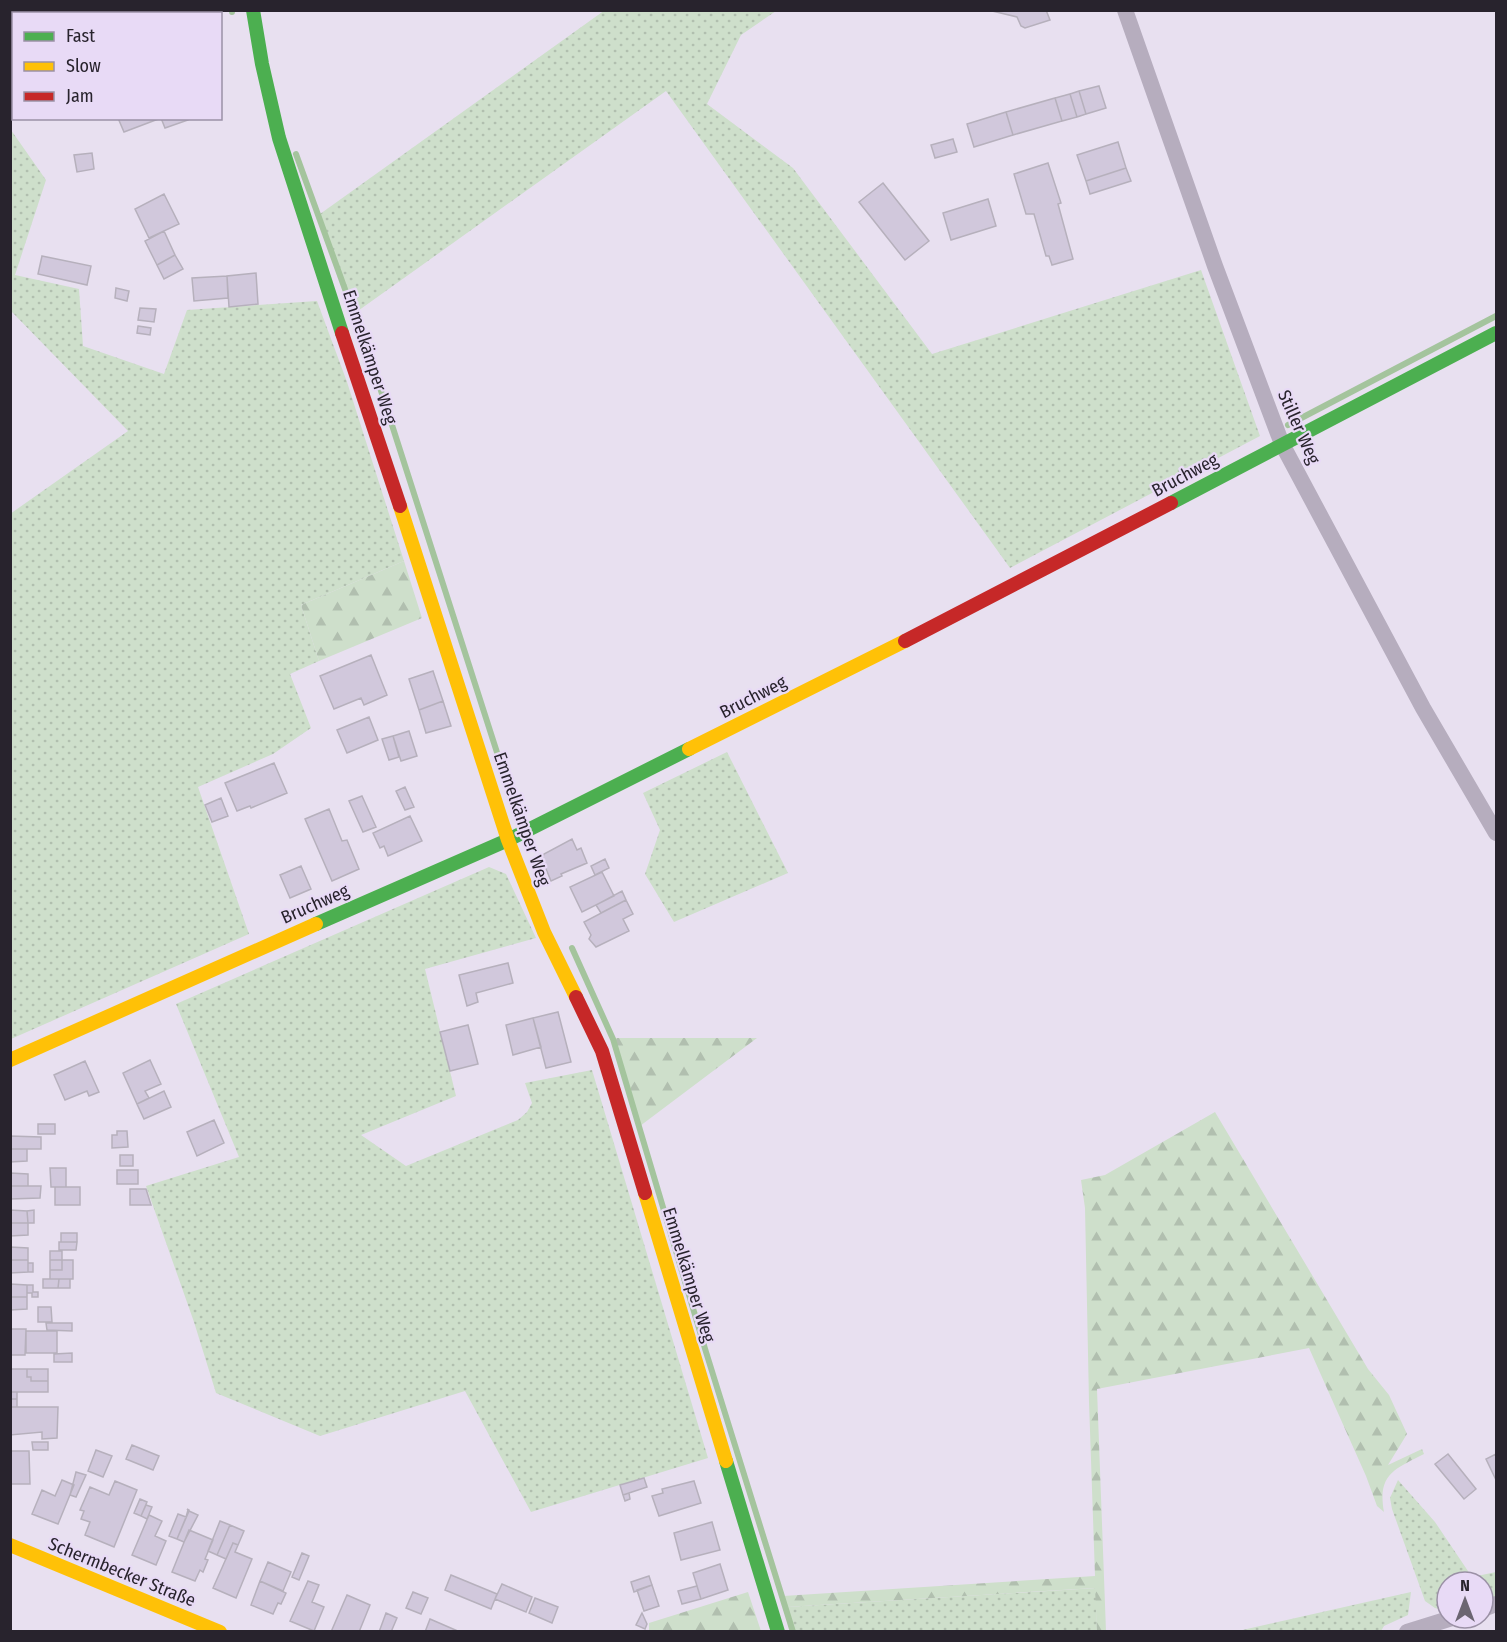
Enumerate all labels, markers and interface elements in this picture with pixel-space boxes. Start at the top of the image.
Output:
legend [12,12,222,120]
text: Fast [66,25,95,47]
text: Slow [66,55,101,77]
text: Jam [66,85,94,107]
street label: Emmelkämper Weg [338,287,402,427]
street label: Stiller Weg [1273,387,1325,468]
street label: Bruchweg [1148,448,1222,502]
street label: Bruchweg [716,671,790,723]
street label: Emmelkämper Weg [489,749,555,889]
street label: Bruchweg [278,879,353,929]
street label: Emmelkämper Weg [658,1205,720,1346]
street label: Schermbecker Straße [45,1532,199,1612]
north arrow [1435,1570,1495,1630]
text: N [1460,1576,1470,1595]

